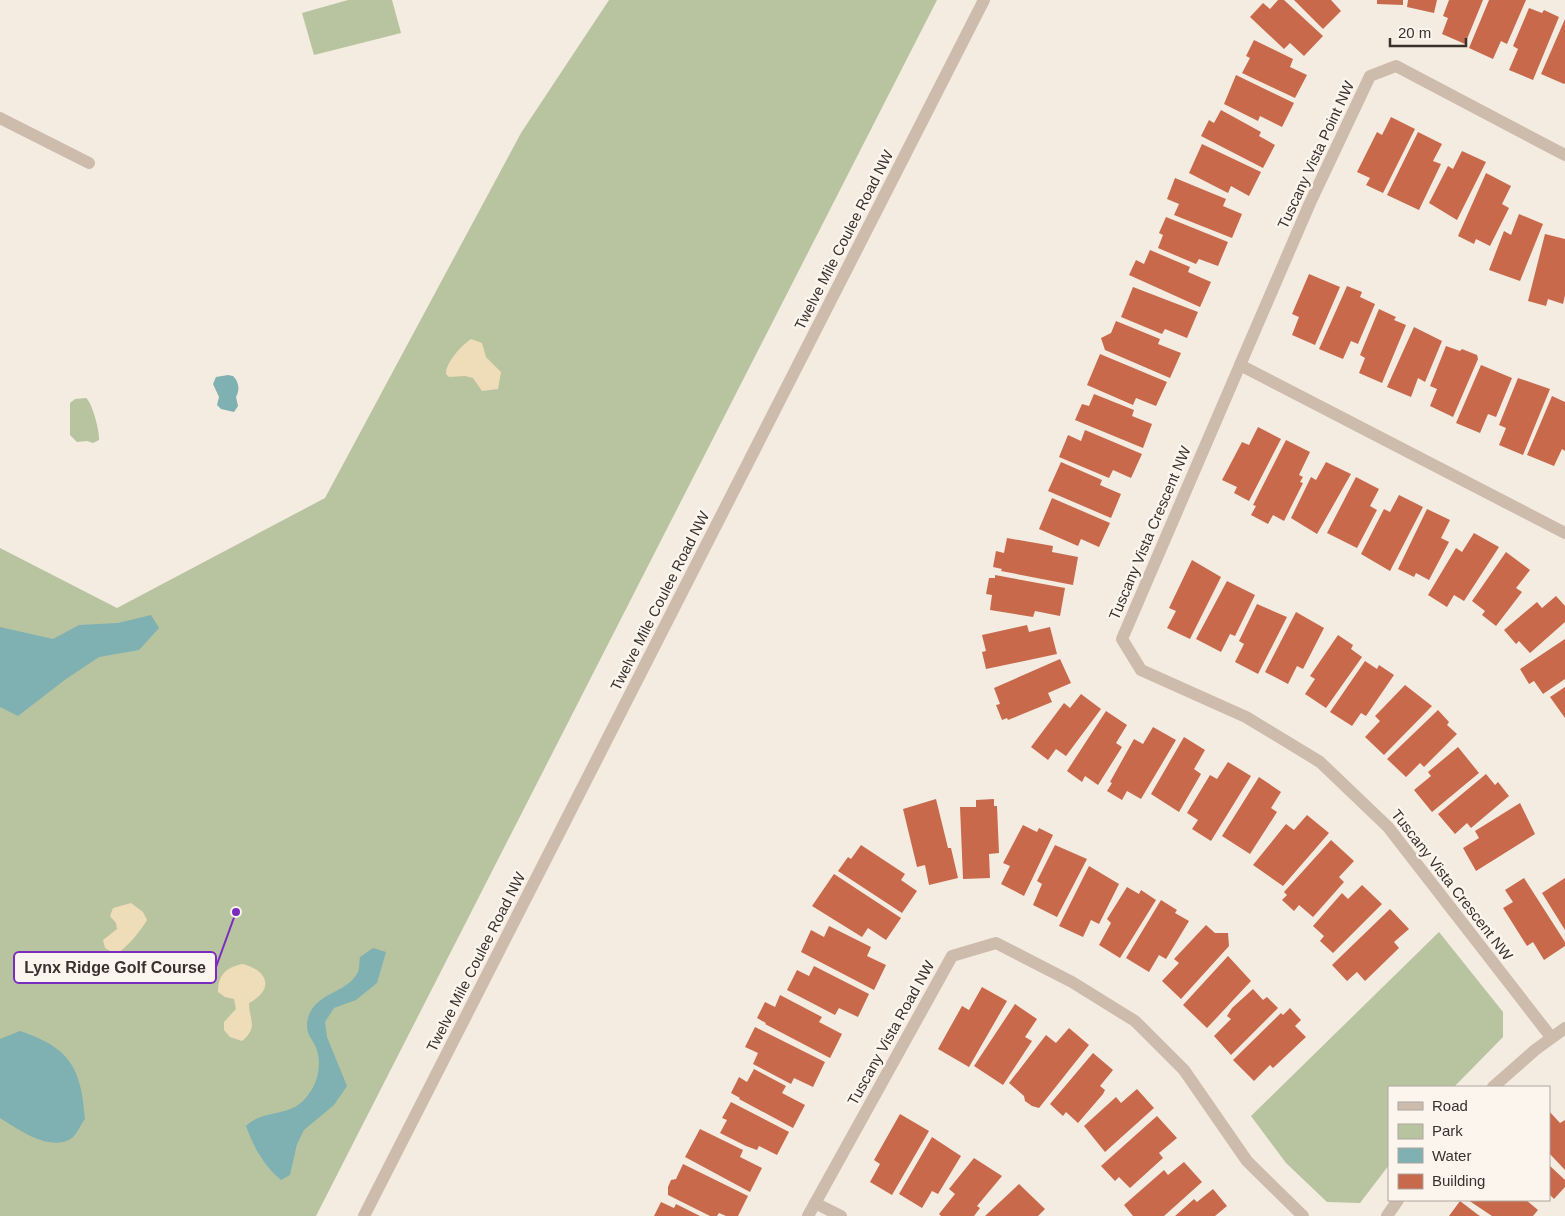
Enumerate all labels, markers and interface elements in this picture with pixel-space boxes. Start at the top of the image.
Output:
scale bar [1390,15,1466,47]
text: 20 m [1398,24,1431,41]
street label: Tuscany Vista Point NW [1274,78,1358,231]
street label: Twelve Mile Coulee Road NW [791,146,897,332]
street label: Tuscany Vista Crescent NW [1105,443,1194,622]
street label: Twelve Mile Coulee Road NW [607,507,713,693]
street label: Tuscany Vista Crescent NW [1388,806,1517,964]
street label: Twelve Mile Coulee Road NW [423,868,529,1054]
callout: Lynx Ridge Golf Course [14,952,216,983]
street label: Tuscany Vista Road NW [844,957,938,1108]
text: Lynx Ridge Golf Course [24,959,206,976]
legend [1388,1086,1550,1201]
text: Road [1432,1097,1468,1114]
text: Park [1432,1122,1463,1139]
text: Water [1432,1147,1471,1164]
text: Building [1432,1172,1485,1189]

